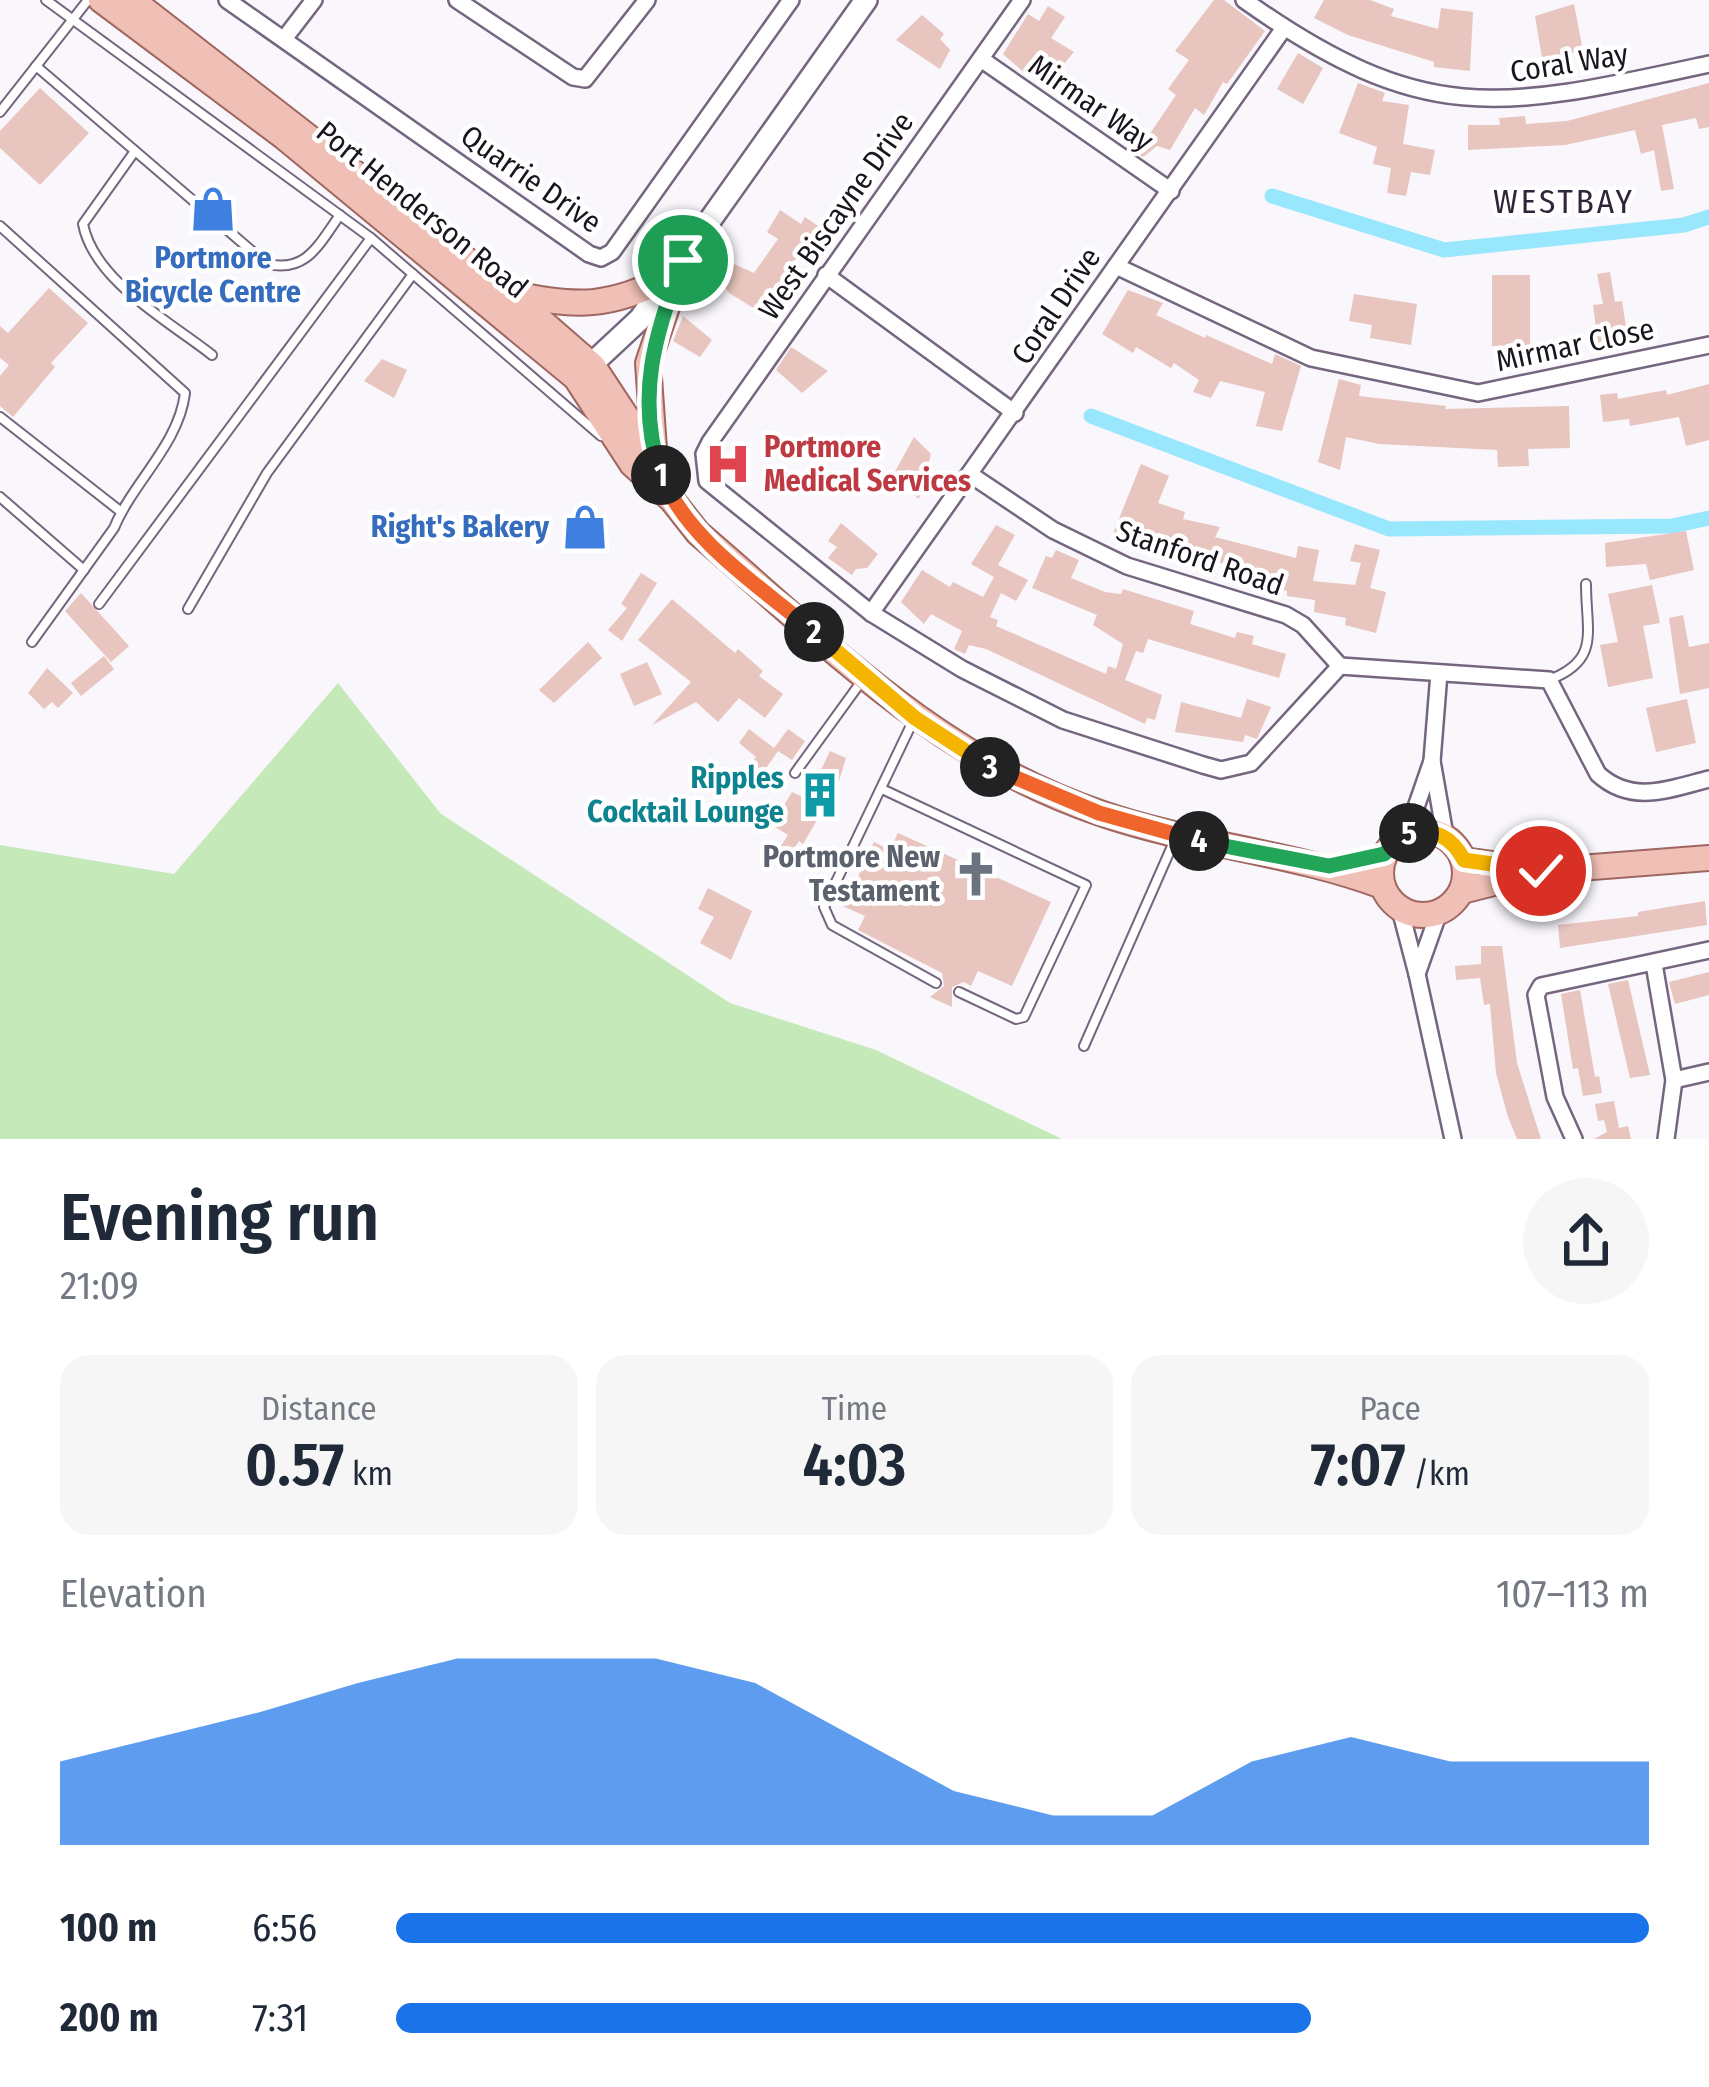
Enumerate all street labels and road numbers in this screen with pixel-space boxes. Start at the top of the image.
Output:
street label: Coral Way [1508,36,1631,90]
street label: Mirmar Way [1022,47,1161,159]
street label: West Biscayne Drive [751,105,921,327]
street label: Port Henderson Road [309,114,535,306]
street label: Quarrie Drive [454,117,608,241]
street label: Coral Drive [1004,241,1108,371]
street label: Mirmar Close [1493,311,1657,379]
street label: Stanford Road [1112,513,1288,603]

